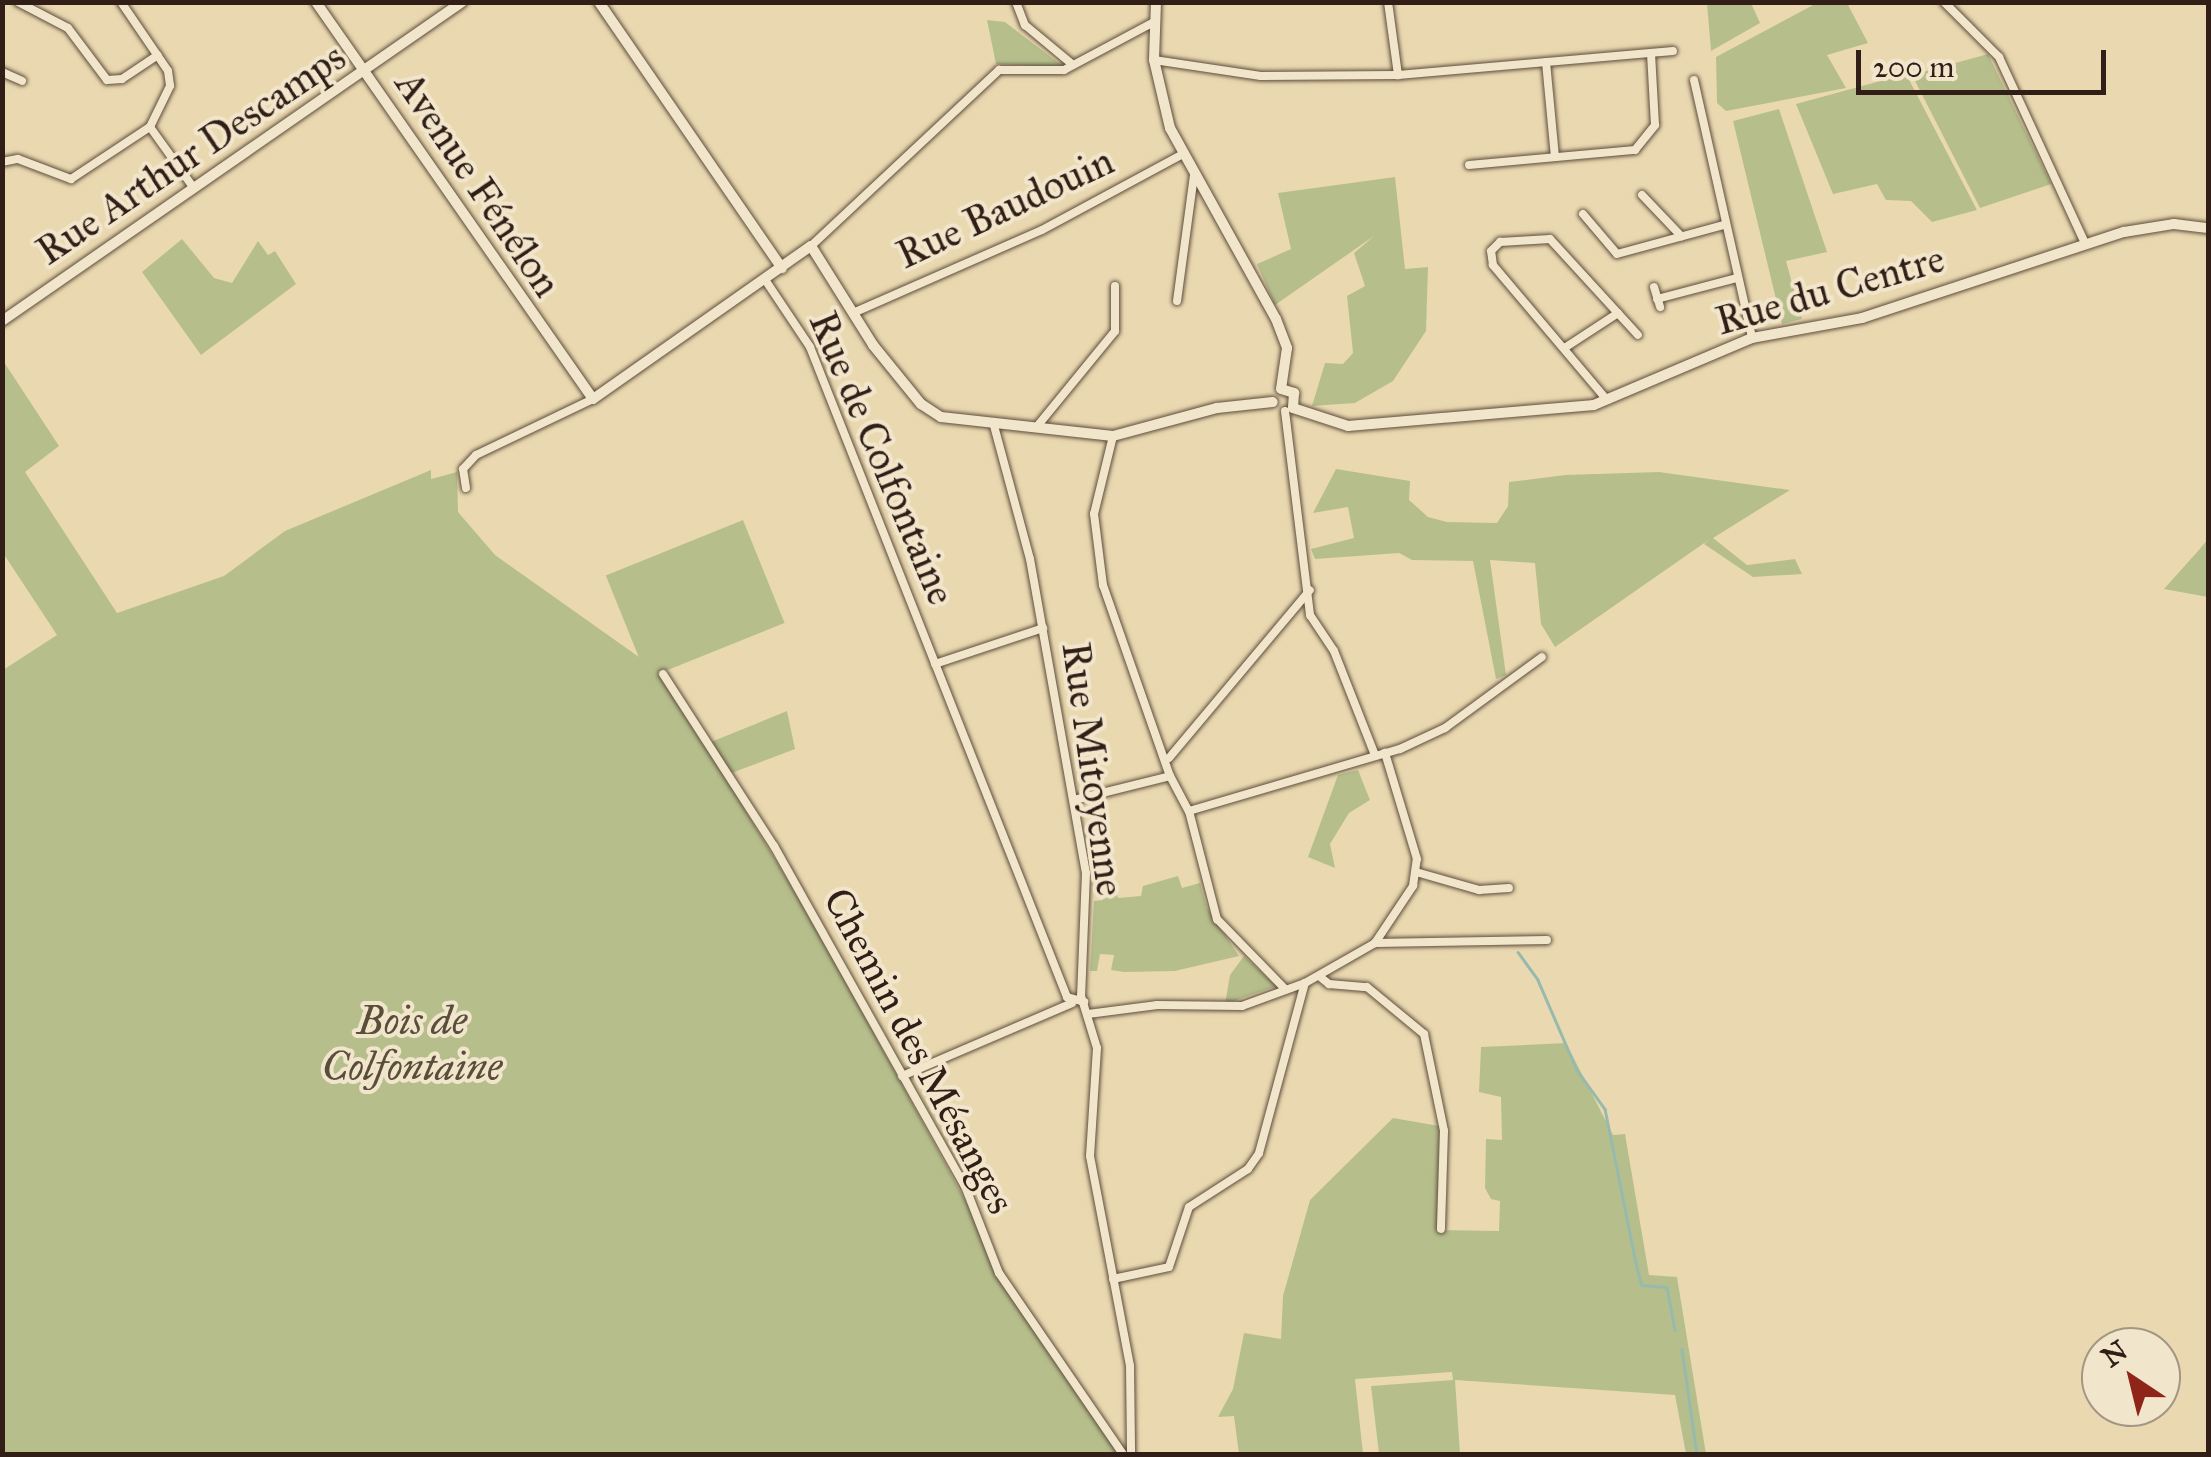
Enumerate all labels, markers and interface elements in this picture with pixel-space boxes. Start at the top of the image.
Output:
scale bar [1861,30,2111,92]
street label: Rue Arthur Descamps [27,33,355,275]
text: 200 m [1873,49,1954,85]
street label: Avenue Fénélon [385,62,571,306]
street label: Rue Baudouin [889,137,1121,279]
street label: Rue du Centre [1710,234,1950,346]
street label: Rue de Colfontaine [799,304,965,612]
street label: Rue Mitoyenne [1051,639,1135,899]
street label: Chemin des Mésanges [813,880,1025,1222]
park label: Bois de Colfontaine [322,997,502,1091]
north arrow [2081,1327,2181,1427]
text: N [2095,1333,2134,1375]

